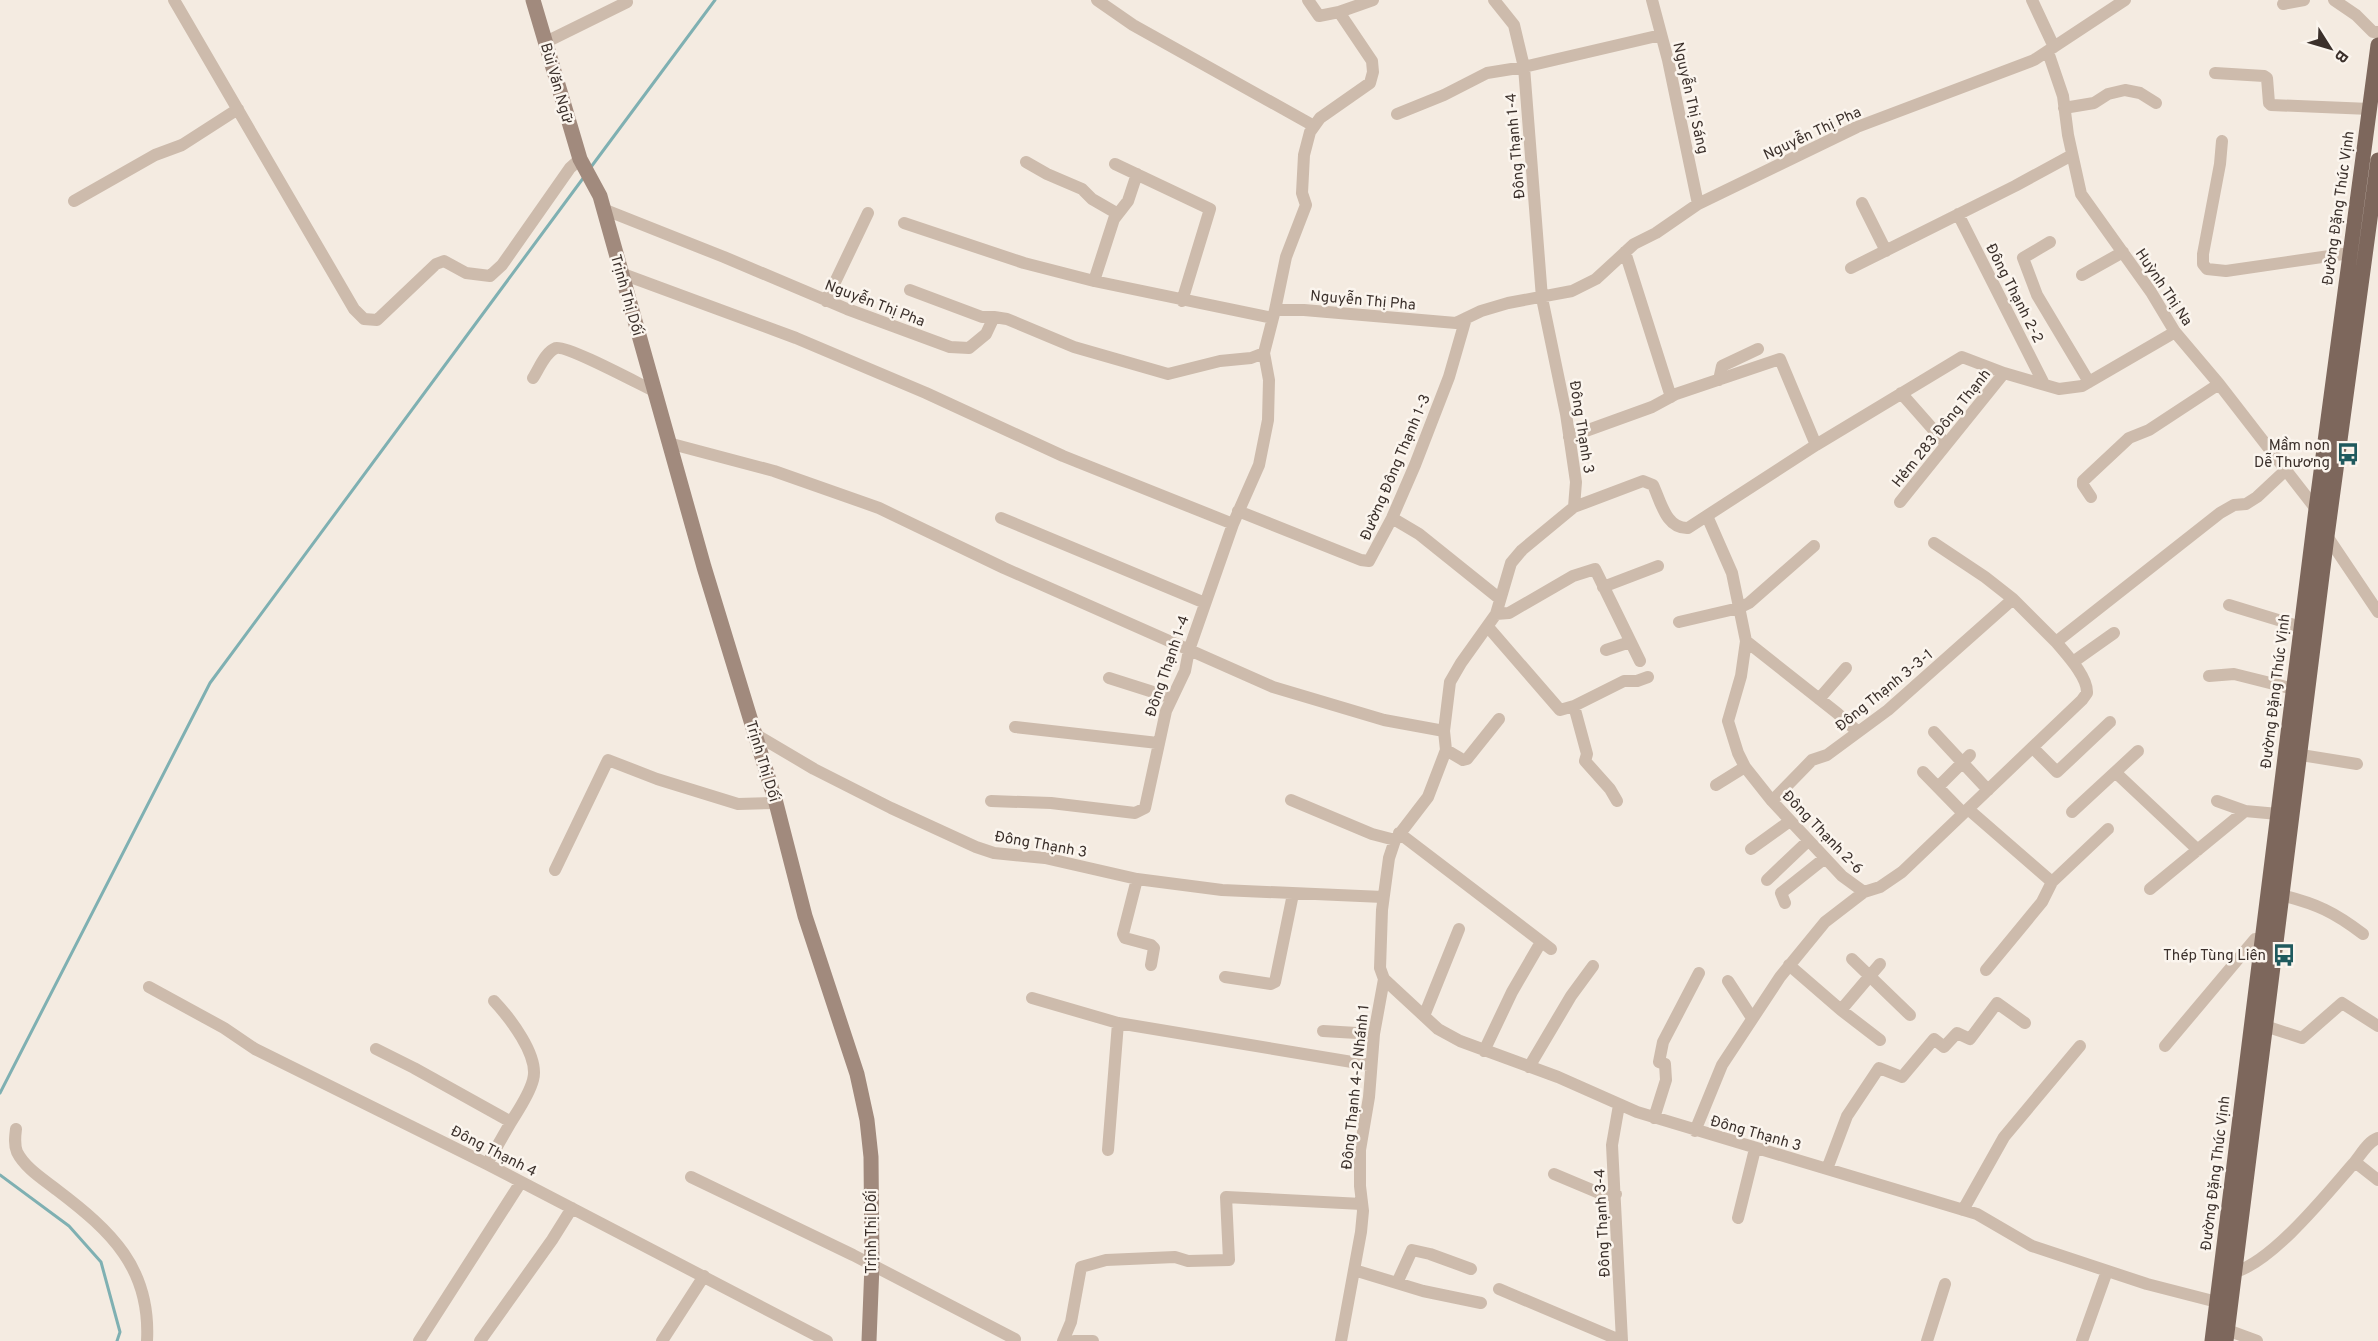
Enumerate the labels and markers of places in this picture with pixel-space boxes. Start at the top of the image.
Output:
place label: Mầm non Dễ Thương [2254,436,2330,473]
bus stop icon: Mầm non Dễ Thương [2335,441,2361,467]
bus stop icon: Thép Tùng Liên [2271,942,2297,968]
place label: Thép Tùng Liên [2163,947,2266,966]

